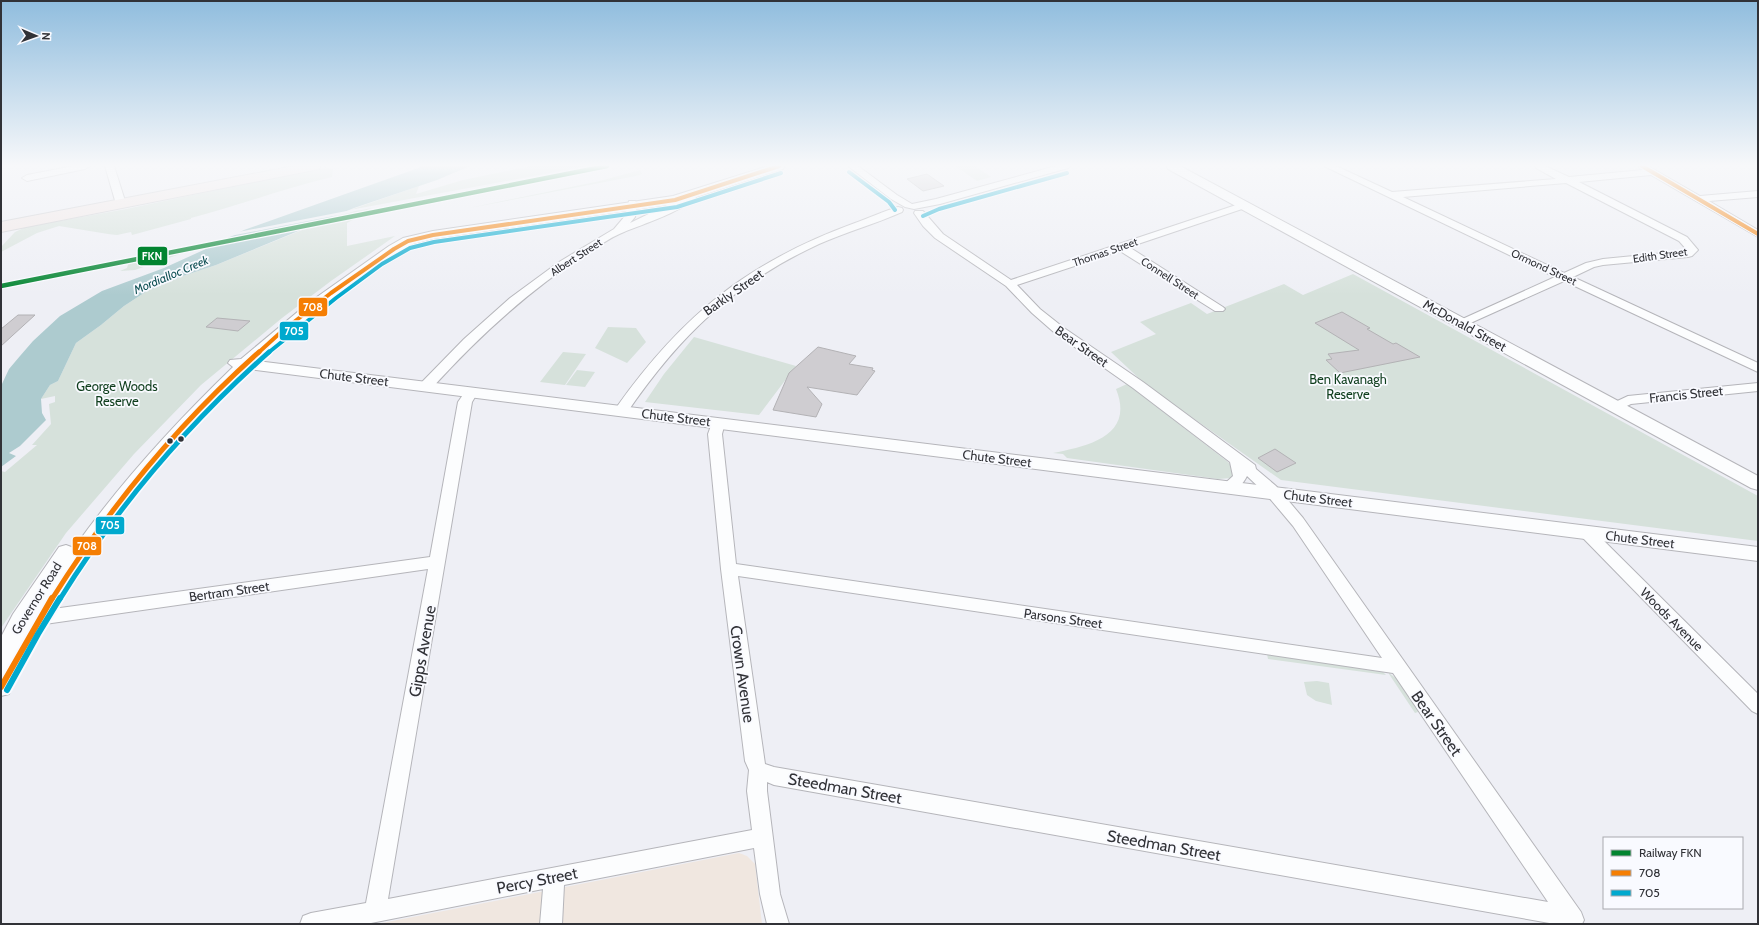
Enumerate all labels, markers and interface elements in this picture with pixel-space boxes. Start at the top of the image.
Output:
north arrow [16,16,56,56]
text: N [39,32,53,40]
street label: Thomas Street [1071,234,1140,270]
street label: Albert Street [547,235,605,279]
street label: Edith Street [1632,244,1688,266]
line badge: FKN [137,246,168,266]
street label: Ormond Street [1509,246,1579,288]
text: FKN [142,249,162,263]
water label: Mordialloc Creek [130,252,211,297]
street label: Connell Street [1138,254,1202,302]
street label: Barkly Street [700,265,767,319]
street label: McDonald Street [1421,296,1510,355]
line badge: 708 [298,297,328,317]
text: 708 [303,300,323,314]
line badge: 705 [279,321,309,341]
street label: Bear Street [1052,322,1112,370]
text: 705 [284,324,304,338]
street label: Chute Street [319,365,390,389]
park label: Ben Kavanagh Reserve [1309,371,1387,402]
park label: George Woods Reserve [76,378,158,409]
street label: Francis Street [1648,382,1724,406]
street label: Chute Street [641,405,712,429]
unlabelled marker [176,434,186,444]
unlabelled marker [165,436,175,446]
street label: Chute Street [962,446,1033,470]
street label: Chute Street [1283,486,1354,510]
line badge: 705 [95,516,125,535]
text: 705 [100,518,120,532]
street label: Chute Street [1605,527,1676,551]
line badge: 708 [72,536,102,556]
text: 708 [77,539,97,553]
street label: Governor Road [7,559,65,637]
street label: Bertram Street [188,577,271,605]
street label: Woods Avenue [1637,584,1707,654]
street label: Gipps Avenue [405,604,440,698]
street label: Parsons Street [1023,605,1104,632]
street label: Crown Avenue [726,624,759,724]
street label: Bear Street [1407,687,1466,760]
street label: Steedman Street [787,769,904,808]
street label: Steedman Street [1106,826,1223,865]
legend [1603,837,1743,909]
text: Railway FKN [1639,845,1702,860]
street label: Percy Street [495,863,580,898]
text: 708 [1639,865,1661,880]
text: 705 [1639,885,1660,900]

